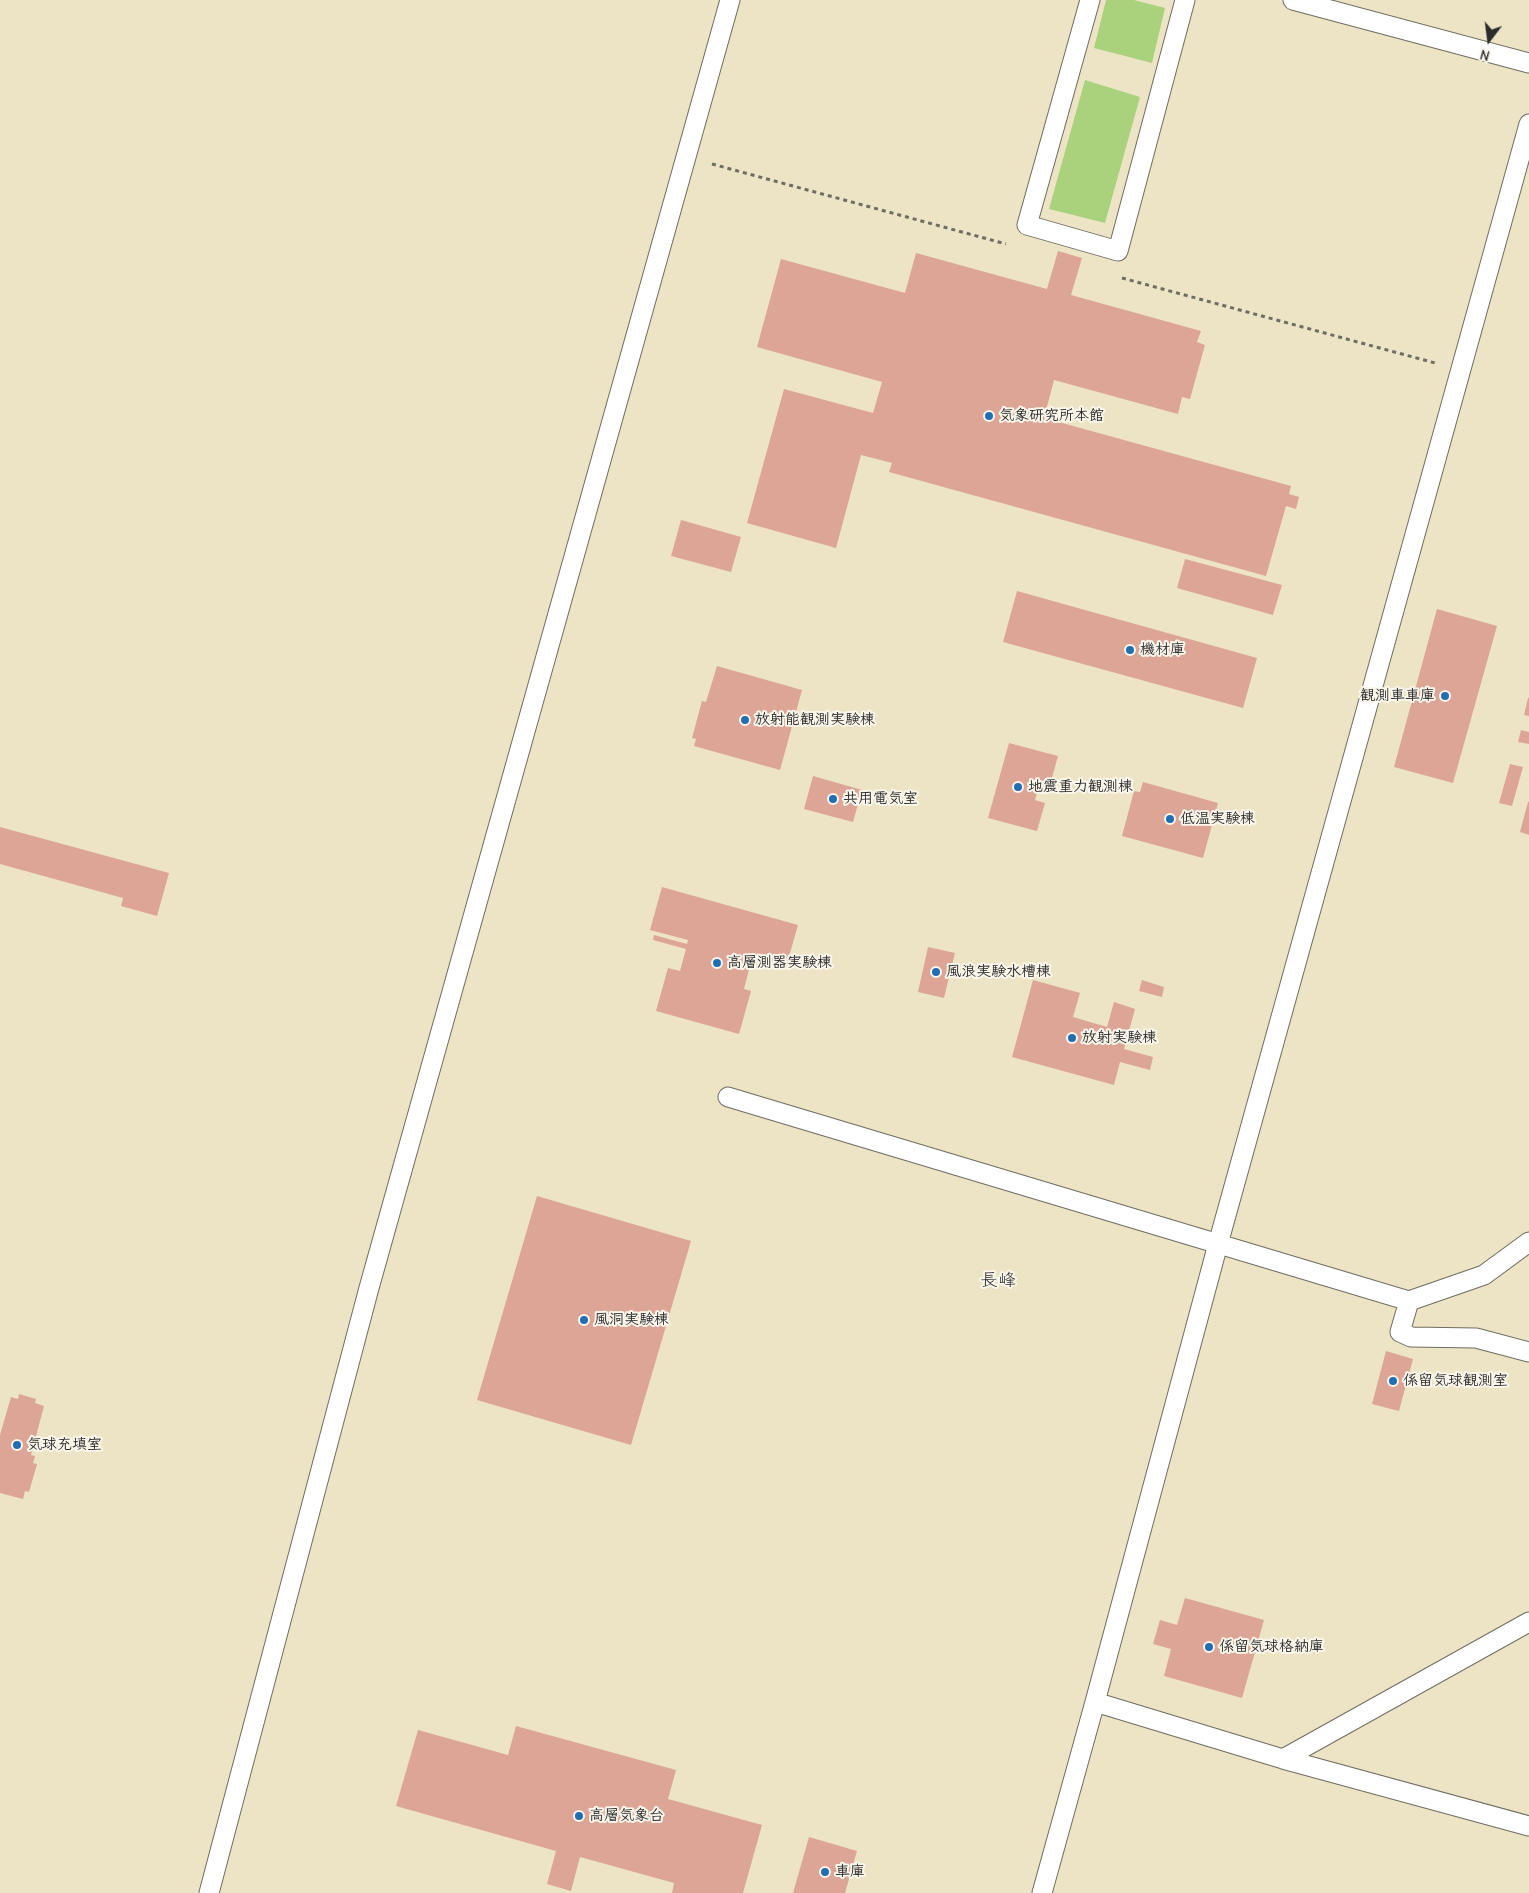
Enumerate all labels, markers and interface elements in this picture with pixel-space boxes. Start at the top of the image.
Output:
north arrow [1464,15,1514,65]
text: N [1478,46,1492,64]
place label: 気象研究所本館 [999,407,1104,425]
marker: 気象研究所本館 [983,410,995,422]
place label: 機材庫 [1140,641,1185,659]
marker: 機材庫 [1124,644,1136,656]
place label: 観測車車庫 [1360,687,1435,705]
marker: 観測車車庫 [1439,690,1451,702]
place label: 放射能観測実験棟 [755,711,875,729]
marker: 放射能観測実験棟 [739,714,751,726]
place label: 地震重力観測棟 [1028,778,1133,796]
marker: 地震重力観測棟 [1012,781,1024,793]
place label: 共用電気室 [843,790,918,808]
marker: 共用電気室 [827,793,839,805]
place label: 低温実験棟 [1180,810,1255,828]
marker: 低温実験棟 [1164,813,1176,825]
place label: 高層測器実験棟 [727,954,832,972]
marker: 高層測器実験棟 [711,957,723,969]
place label: 風浪実験水槽棟 [946,963,1051,981]
marker: 風浪実験水槽棟 [930,966,942,978]
place label: 放射実験棟 [1082,1029,1157,1047]
marker: 放射実験棟 [1066,1032,1078,1044]
district label: 長峰 [980,1270,1016,1292]
place label: 風洞実験棟 [594,1311,669,1329]
marker: 風洞実験棟 [578,1314,590,1326]
place label: 係留気球観測室 [1403,1372,1508,1390]
marker: 係留気球観測室 [1387,1375,1399,1387]
place label: 気球充填室 [27,1436,102,1454]
marker: 気球充填室 [11,1439,23,1451]
place label: 係留気球格納庫 [1219,1638,1324,1656]
marker: 係留気球格納庫 [1203,1641,1215,1653]
place label: 高層気象台 [589,1807,664,1825]
marker: 高層気象台 [573,1810,585,1822]
place label: 車庫 [835,1863,865,1881]
marker: 車庫 [819,1866,831,1878]

